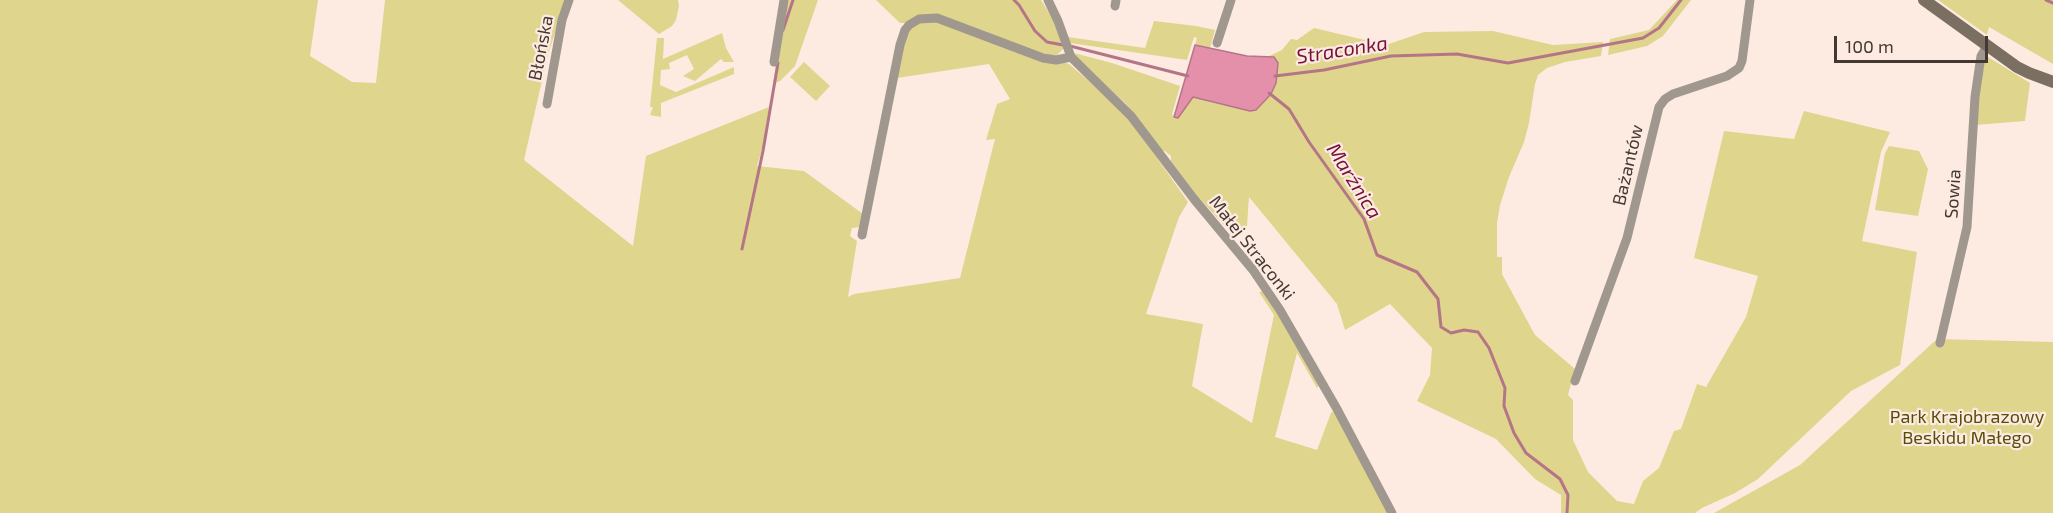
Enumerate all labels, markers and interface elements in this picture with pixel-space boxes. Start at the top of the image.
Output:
street label: Błońska [524,14,558,82]
scale bar [1837,24,1992,62]
water label: Straconka [1295,31,1389,69]
text: 100 m [1845,35,1894,57]
street label: Bażantów [1608,122,1648,208]
water label: Marźnica [1321,139,1387,223]
street label: Sowia [1941,169,1965,219]
street label: Małej Straconki [1204,191,1300,305]
park label: Park Krajobrazowy Beskidu Małego [1890,406,2044,448]

